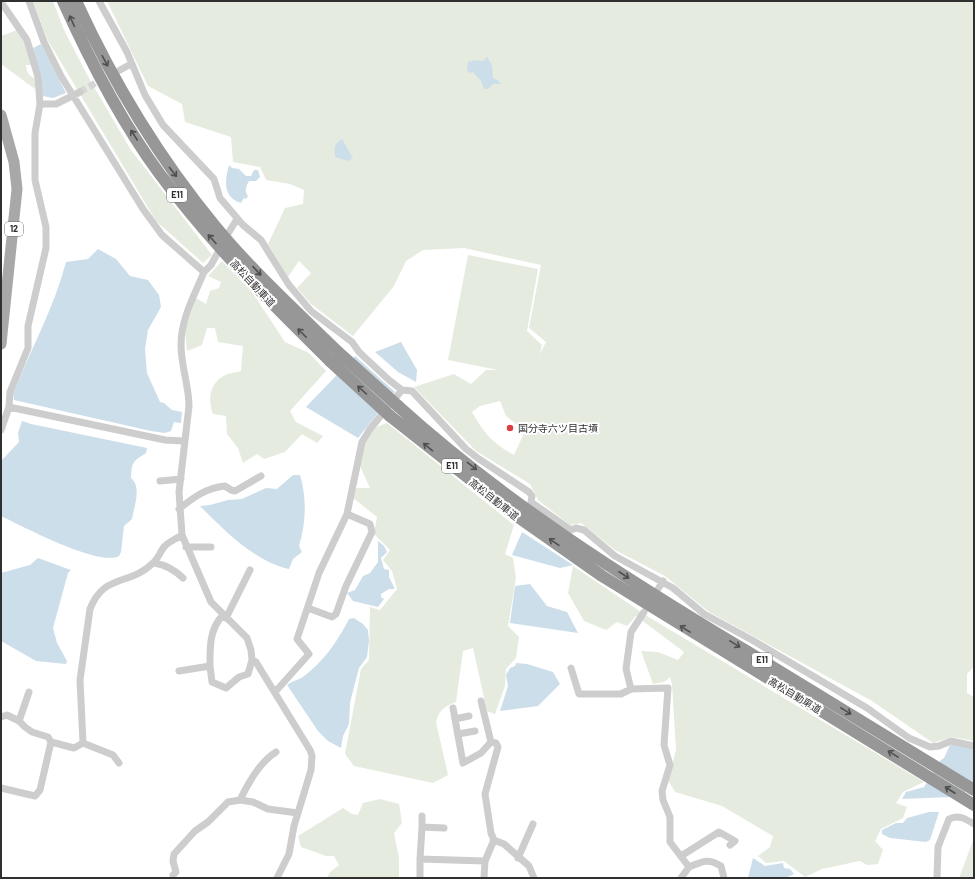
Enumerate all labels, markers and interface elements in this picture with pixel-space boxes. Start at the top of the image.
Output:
one-way arrow [68,16,76,28]
one-way arrow [102,55,109,67]
one-way arrow [130,129,138,141]
one-way arrow [169,166,178,177]
road number: E11 [167,188,187,202]
road number: 12 [5,222,23,236]
one-way arrow [208,234,217,244]
street label: 高松自動車道 [228,257,278,309]
one-way arrow [252,266,262,276]
one-way arrow [297,328,307,338]
one-way arrow [357,385,367,395]
place label: 国分寺六ツ目古墳 [518,422,598,434]
marker: 国分寺六ツ目古墳 [505,423,515,433]
one-way arrow [423,443,434,451]
road number: E11 [442,459,462,473]
one-way arrow [466,462,477,471]
street label: 高松自動車道 [467,476,521,522]
one-way arrow [548,538,559,546]
one-way arrow [619,571,630,580]
one-way arrow [680,624,691,633]
one-way arrow [729,640,740,648]
road number: E11 [752,653,772,667]
street label: 高松自動車道 [766,674,824,716]
one-way arrow [840,708,852,716]
one-way arrow [887,750,898,758]
one-way arrow [945,786,956,794]

